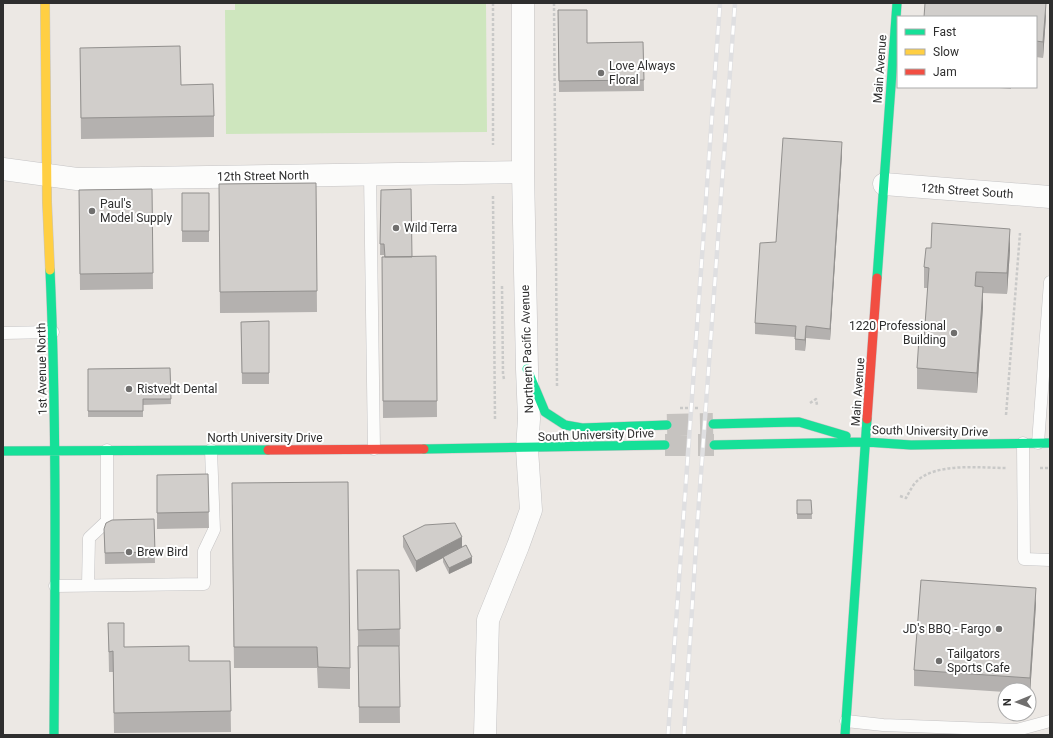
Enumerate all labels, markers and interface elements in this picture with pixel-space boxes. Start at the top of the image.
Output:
legend [897,16,1037,88]
text: Fast [933,25,956,39]
street label: Main Avenue [871,34,889,104]
text: Slow [933,45,959,59]
place label: Love Always Floral [609,59,675,87]
text: Jam [933,65,957,79]
marker: Love Always Floral [596,68,606,78]
street label: 12th Street North [217,168,309,184]
street label: 12th Street South [920,181,1014,201]
place label: Paul's Model Supply [100,197,172,225]
marker: Paul's Model Supply [87,206,97,216]
place label: Wild Terra [404,221,457,235]
marker: Wild Terra [391,223,401,233]
street label: Northern Pacific Avenue [518,284,536,414]
place label: 1220 Professional Building [849,319,946,347]
street label: 1st Avenue North [34,323,50,415]
marker: 1220 Professional Building [949,328,959,338]
street label: Main Avenue [849,357,867,427]
place label: Ristvedt Dental [137,382,217,396]
marker: Ristvedt Dental [124,384,134,394]
street label: South University Drive [872,423,988,439]
street label: South University Drive [538,426,654,444]
street label: North University Drive [207,431,323,445]
place label: Brew Bird [137,545,188,559]
marker: Brew Bird [124,547,134,557]
place label: JD's BBQ - Fargo [903,622,991,636]
marker: JD's BBQ - Fargo [994,624,1004,634]
place label: Tailgators Sports Cafe [947,647,1010,675]
marker: Tailgators Sports Cafe [934,656,944,666]
north arrow [997,682,1037,722]
text: N [1001,698,1014,706]

